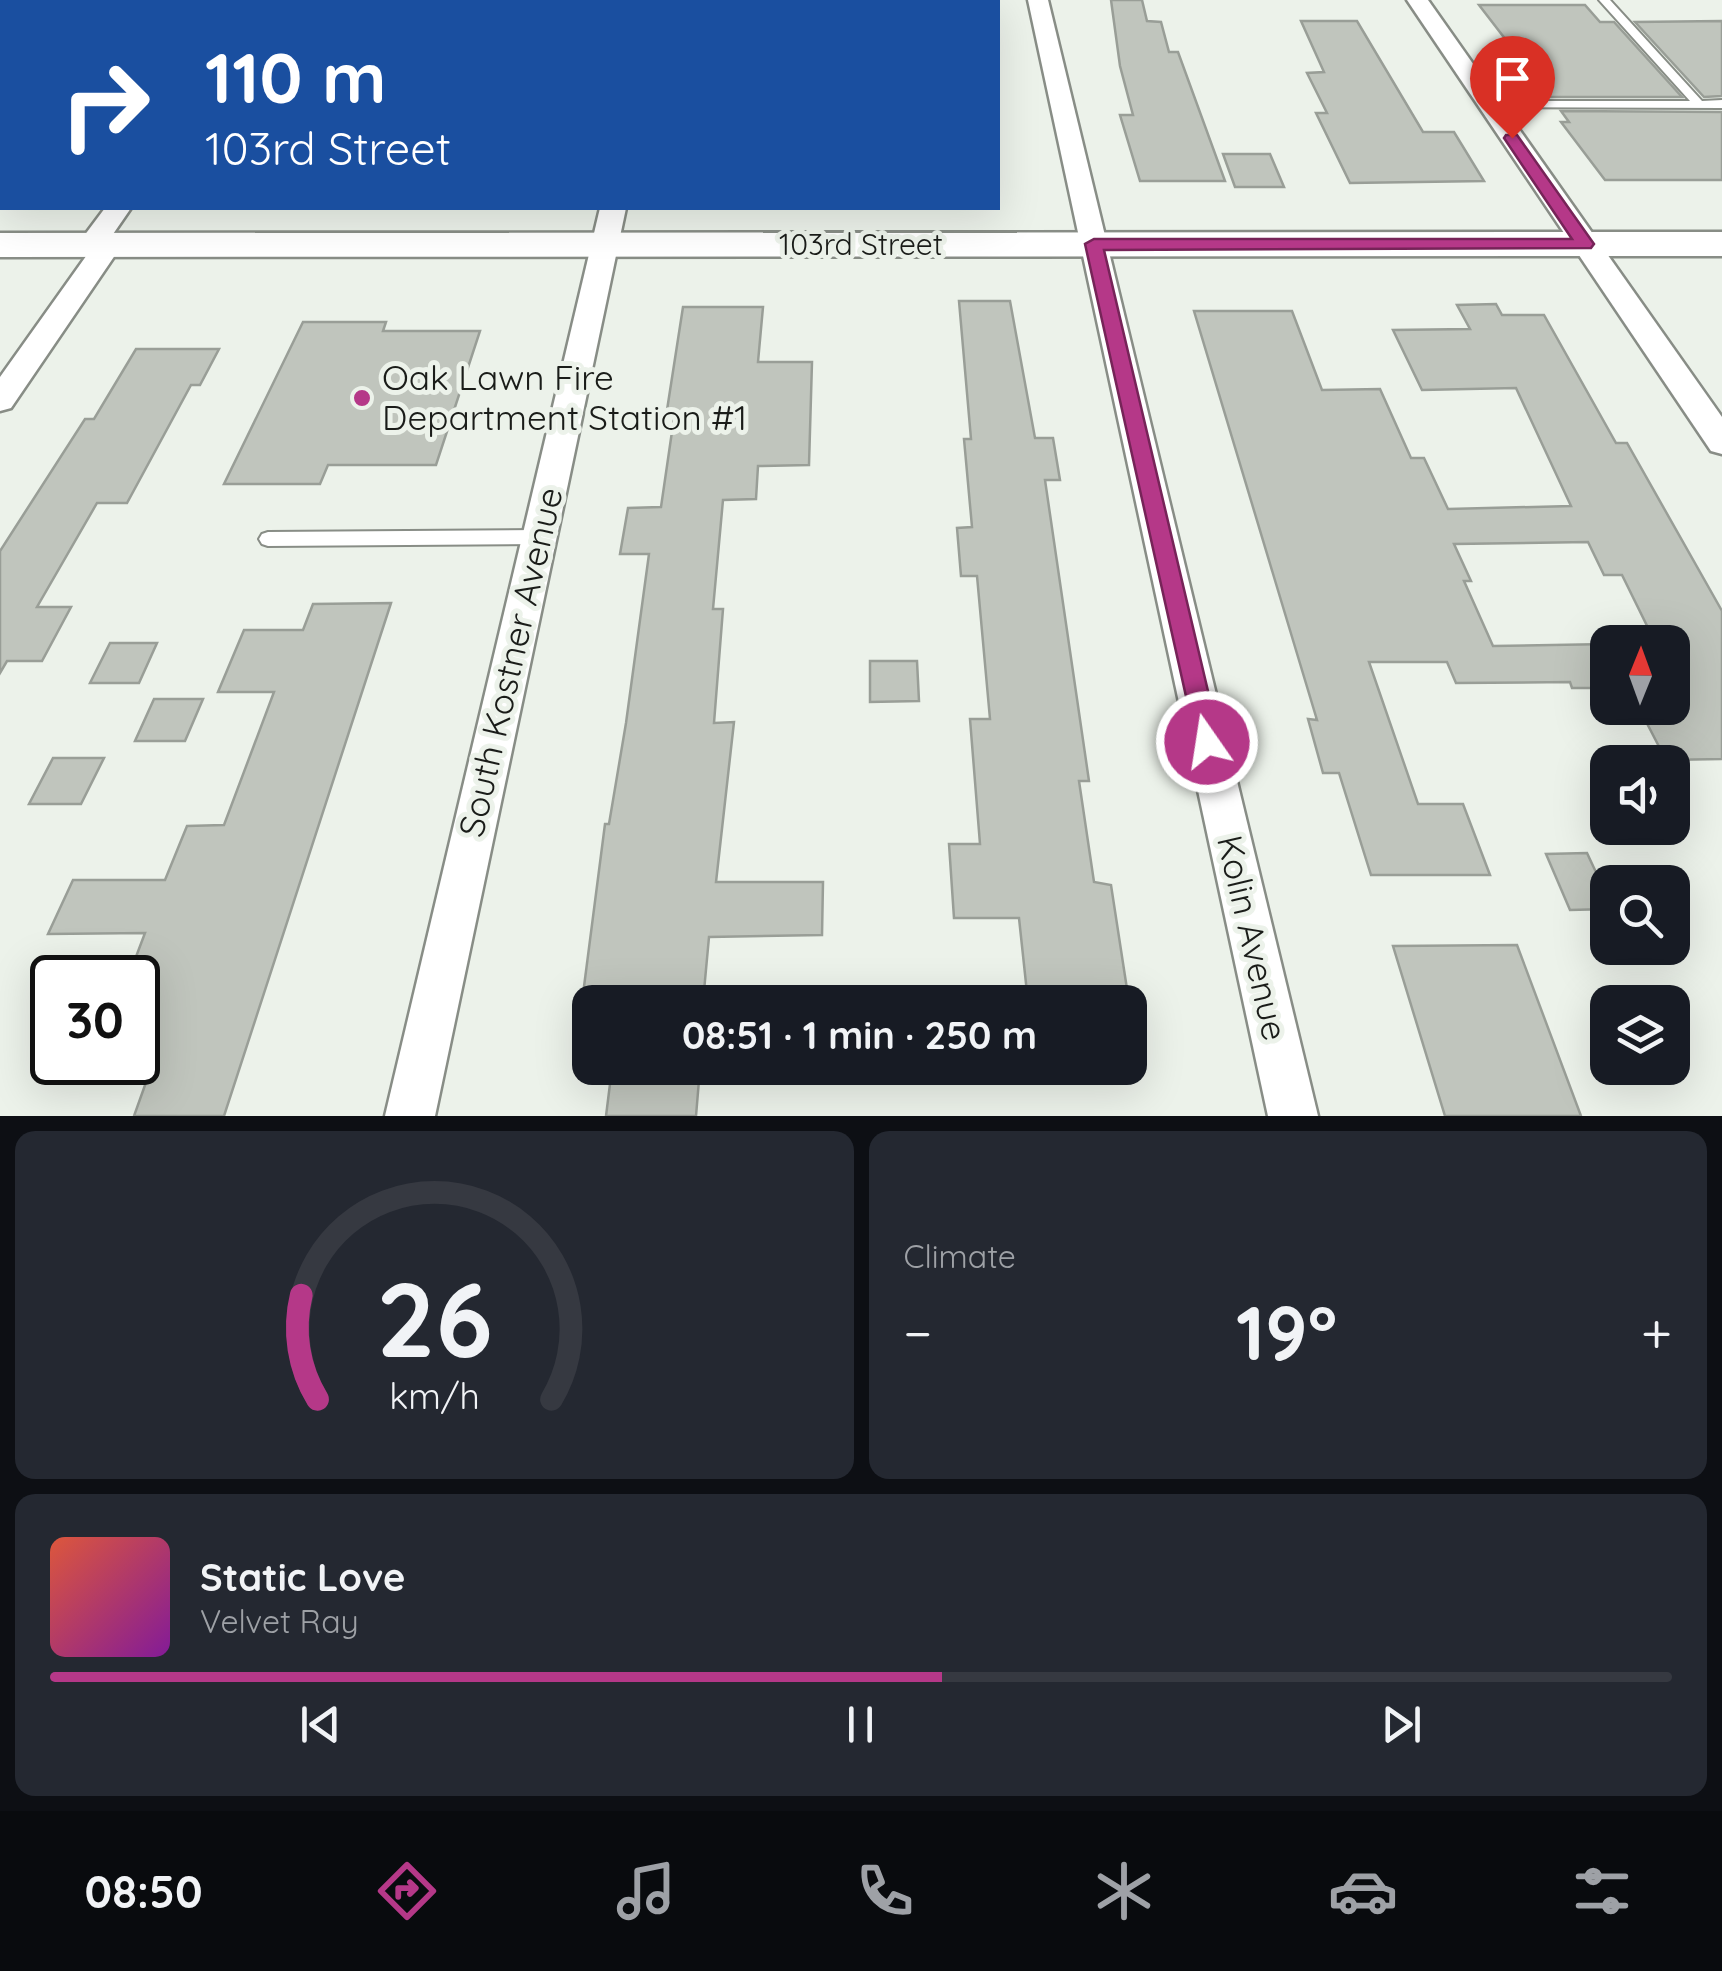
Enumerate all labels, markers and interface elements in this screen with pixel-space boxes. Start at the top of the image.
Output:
text: 110 m [205,33,387,121]
pin [1470,36,1555,139]
icon: right [40,40,170,170]
icon: arrive [1485,51,1540,106]
text: 103rd Street [205,120,451,176]
street label: 103rd Street [779,225,943,263]
place label: Oak Lawn Fire Department Station #1 [382,355,747,439]
marker: Oak Lawn Fire Department Station #1 [351,387,373,409]
street label: South Kostner Avenue [448,483,572,841]
north arrow [1590,625,1690,725]
map controls [1590,625,1690,1085]
position arrow [1155,690,1259,794]
button: sound [1590,745,1690,845]
street label: Kolin Avenue [1208,831,1298,1045]
button: search [1590,865,1690,965]
speed limit sign: 30 [30,955,160,1085]
button: layers [1590,985,1690,1085]
text: 08:51 · 1 min · 250 m [682,1011,1037,1059]
text: Climate [904,1236,1016,1276]
text: 26 [376,1253,493,1383]
text: 19° [1236,1285,1337,1379]
text: − [904,1298,932,1367]
text: + [1641,1298,1672,1367]
text: km/h [389,1373,480,1418]
text: Static Love [200,1553,405,1601]
text: Velvet Ray [200,1601,359,1641]
icon: previous [293,1697,348,1752]
icon: pause [833,1697,888,1752]
icon: next [1374,1697,1429,1752]
icon: directions [372,1856,442,1926]
icon: music [611,1856,681,1926]
icon: phone [850,1856,920,1926]
icon: climate [1089,1856,1159,1926]
icon: car [1328,1856,1398,1926]
icon: filters [1567,1856,1637,1926]
text: 08:50 [85,1863,203,1919]

